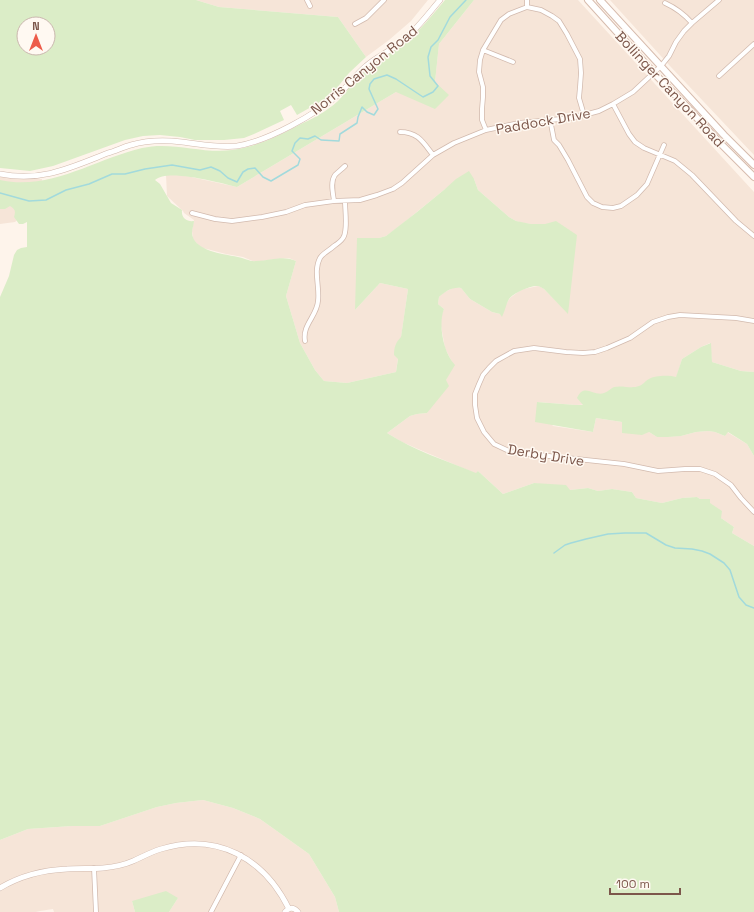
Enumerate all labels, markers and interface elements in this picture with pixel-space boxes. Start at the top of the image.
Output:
north arrow [16,16,56,56]
text: N [32,19,40,33]
street label: Norris Canyon Road [307,21,421,119]
street label: Bollinger Canyon Road [612,27,728,151]
street label: Paddock Drive [494,104,592,138]
street label: Derby Drive [506,440,586,470]
scale bar [610,870,680,896]
text: 100 m [616,876,650,892]

